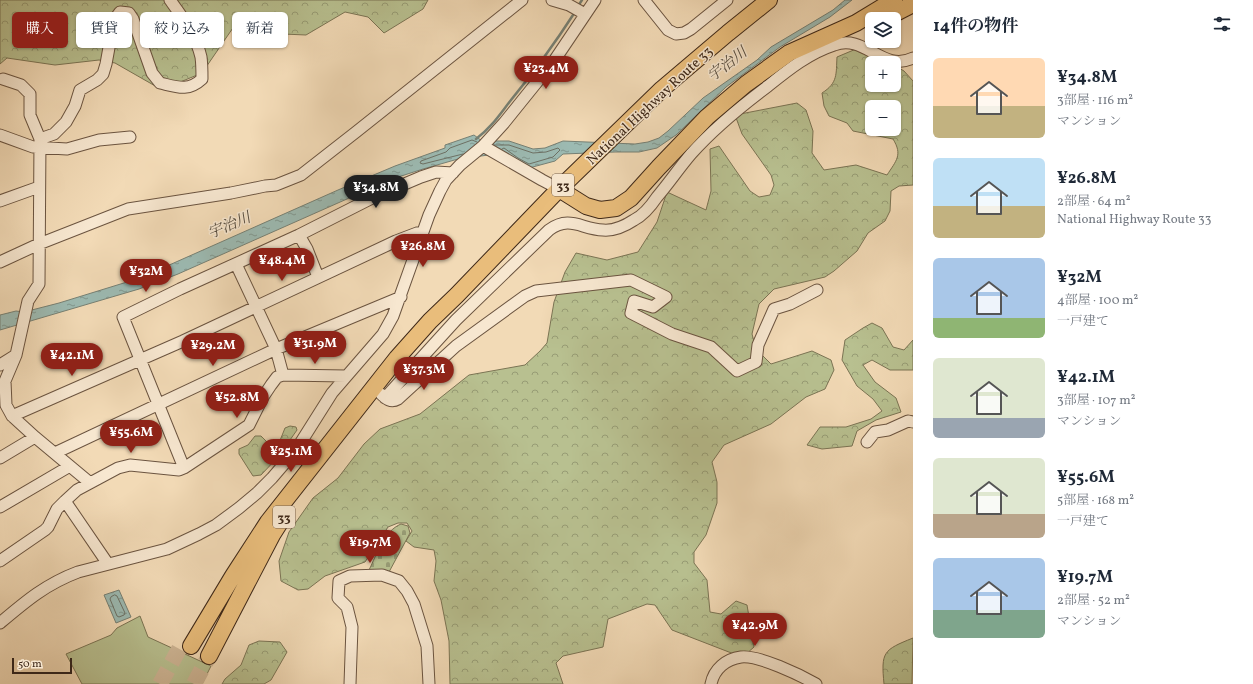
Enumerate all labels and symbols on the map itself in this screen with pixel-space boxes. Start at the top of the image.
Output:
street label: National Highway Route 33 [583,42,717,170]
water label: 宇治川 [704,42,754,87]
pin: ¥23.4M [513,56,579,90]
road number: 33 [552,174,574,196]
pin: ¥34.8M [343,175,409,209]
water label: 宇治川 [205,207,256,245]
pin: ¥26.8M [390,234,456,268]
pin: ¥48.4M [249,248,315,282]
pin: ¥32M [122,259,170,293]
pin: ¥31.9M [282,331,348,365]
pin: ¥29.2M [180,333,246,367]
pin: ¥42.1M [39,343,105,377]
pin: ¥37.3M [391,357,457,391]
pin: ¥52.8M [204,385,270,419]
pin: ¥55.6M [98,420,164,454]
pin: ¥25.1M [258,439,324,473]
road number: 33 [273,506,295,528]
pin: ¥19.7M [337,530,403,564]
pin: ¥42.9M [722,613,788,647]
scale bar [12,656,72,675]

